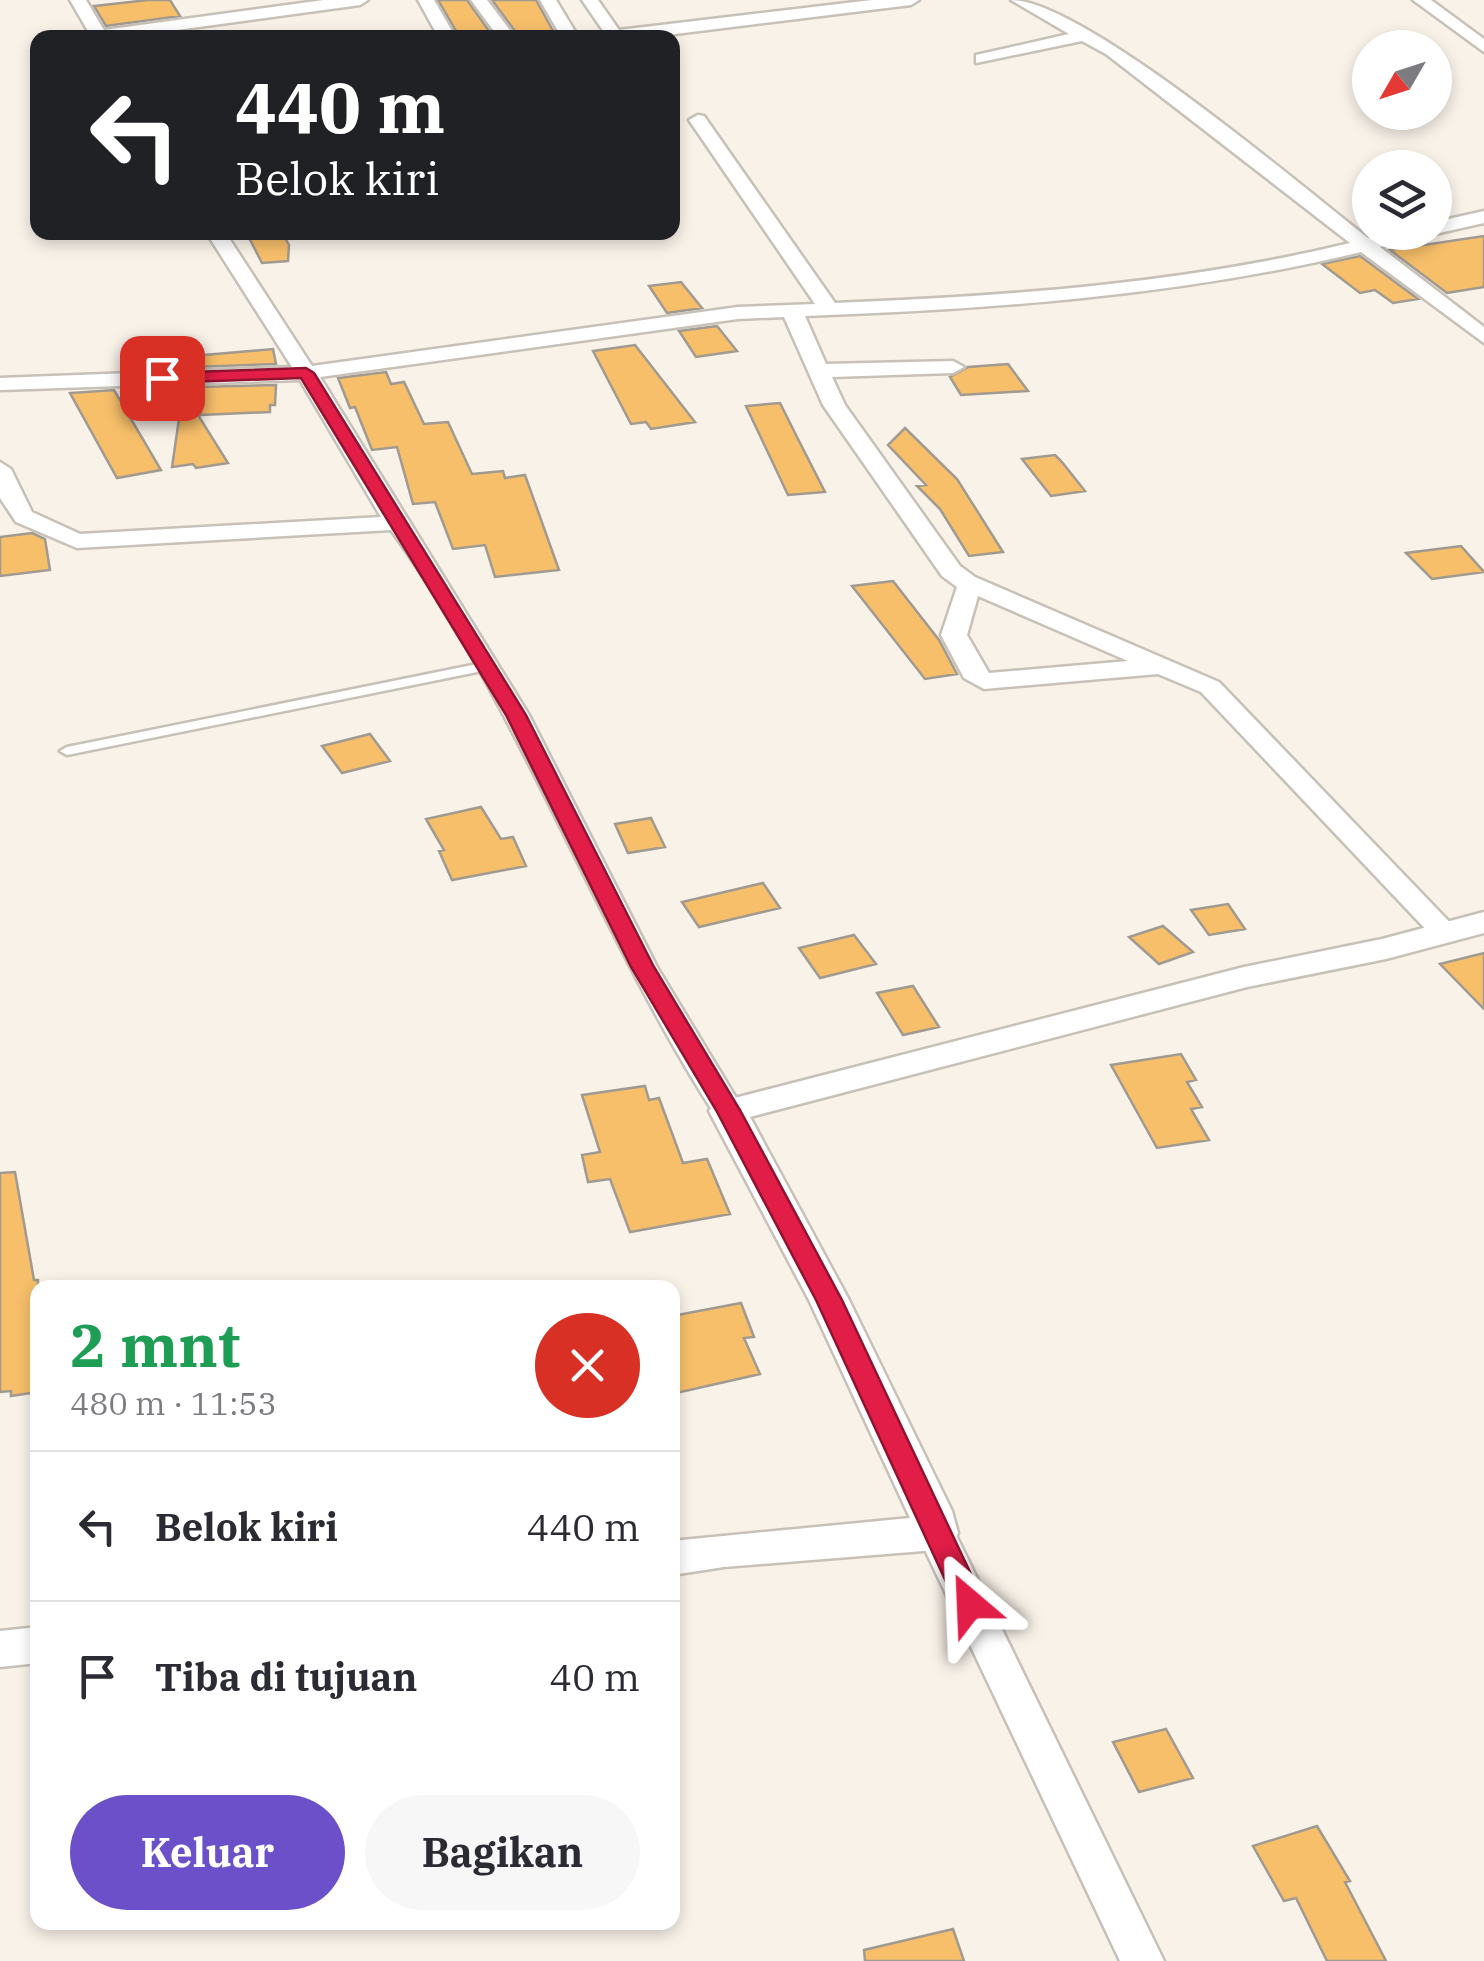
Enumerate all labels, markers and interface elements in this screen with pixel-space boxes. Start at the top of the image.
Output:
north arrow [1352,30,1452,130]
map controls [1352,30,1452,250]
text: 440 m [235,61,445,152]
icon: left [70,70,200,200]
text: Belok kiri [235,149,439,207]
button: layers [1352,150,1452,250]
pin [120,336,205,421]
icon: arrive [135,351,190,406]
text: 2 mnt [70,1305,240,1384]
button: close [535,1313,640,1418]
text: 480 m · 11:53 [70,1382,277,1424]
icon: left [70,1499,125,1554]
text: Belok kiri [155,1502,338,1551]
text: 440 m [527,1502,640,1551]
position arrow [918,1552,1022,1656]
icon: arrive [70,1649,125,1704]
text: Tiba di tujuan [155,1652,417,1701]
text: 40 m [549,1652,640,1701]
button: Keluar [70,1795,345,1910]
button: Bagikan [365,1795,640,1910]

